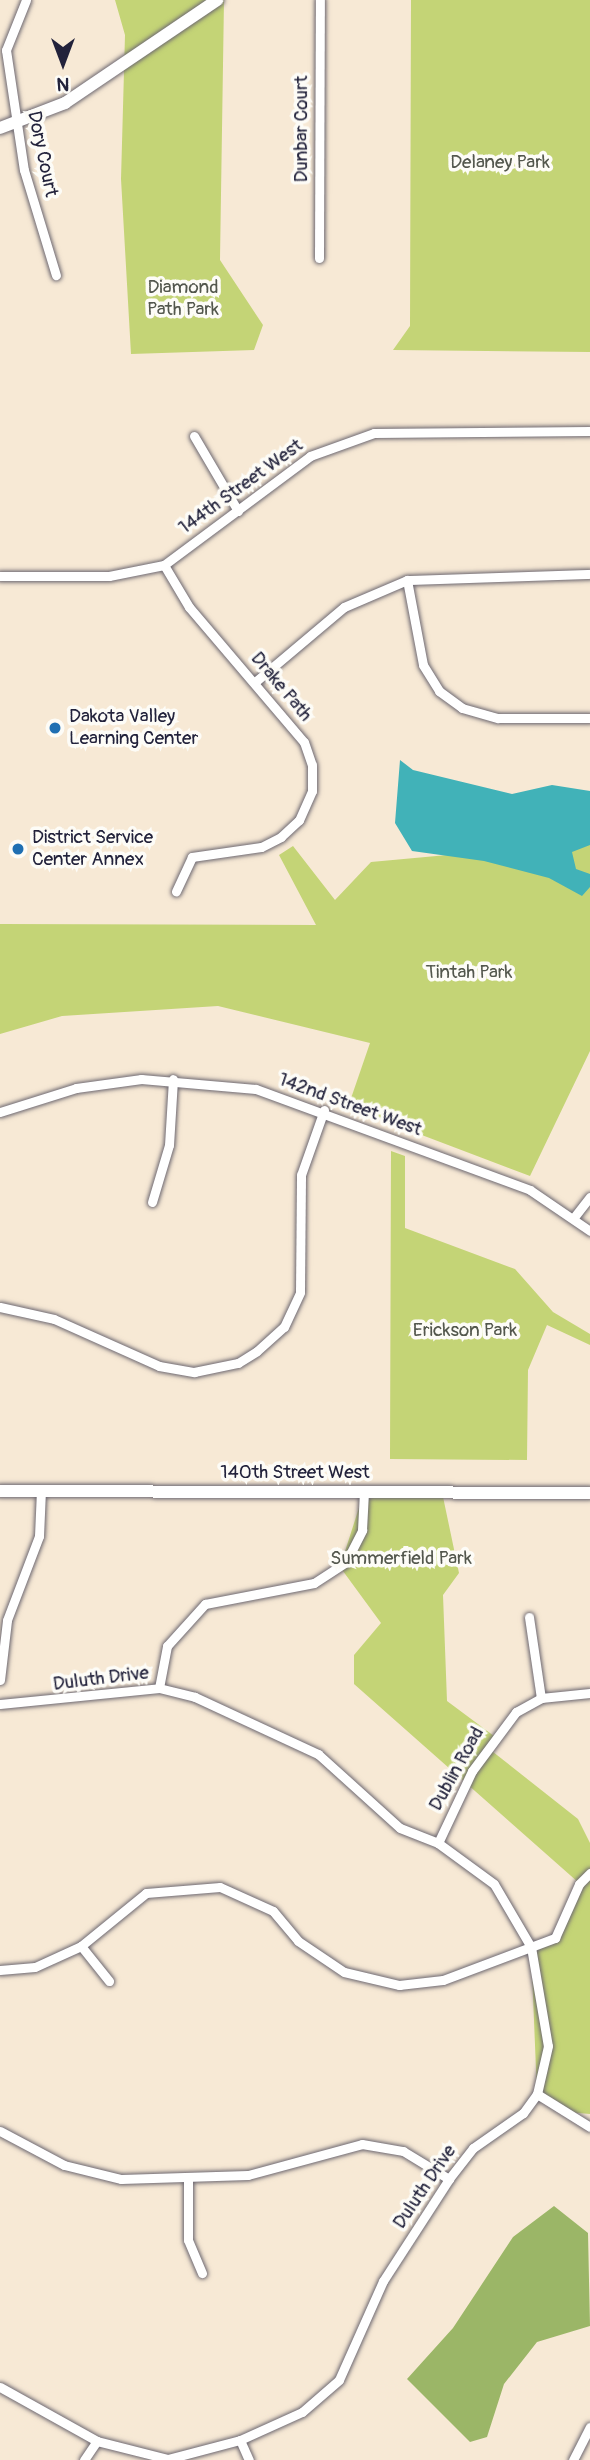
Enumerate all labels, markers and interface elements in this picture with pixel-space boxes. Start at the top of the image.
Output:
north arrow [28,28,98,98]
text: N [57,72,69,96]
street label: Dunbar Court [291,76,313,182]
street label: Dory Court [22,109,62,199]
park label: Delaney Park [450,152,550,174]
park label: Diamond Path Park [147,277,219,321]
street label: 144th Street West [175,434,307,540]
street label: Drake Path [245,648,317,726]
place label: Dakota Valley Learning Center [69,706,198,750]
marker: Dakota Valley Learning Center [47,720,63,736]
place label: District Service Center Annex [32,827,153,871]
marker: District Service Center Annex [10,841,26,857]
park label: Tintah Park [425,962,513,984]
street label: 142nd Street West [275,1069,425,1141]
park label: Erickson Park [413,1320,517,1342]
street label: 140th Street West [220,1462,370,1484]
park label: Summerfield Park [330,1548,472,1570]
street label: Duluth Drive [52,1662,150,1696]
street label: Dublin Road [425,1723,489,1815]
street label: Duluth Drive [389,2141,461,2233]

